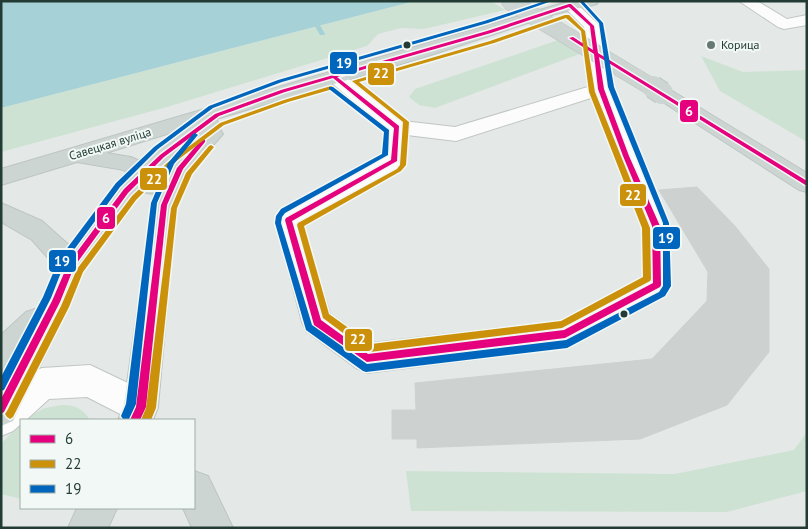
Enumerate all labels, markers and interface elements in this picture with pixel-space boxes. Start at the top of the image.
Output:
place label: Корица [721,37,760,52]
marker: Корица [705,39,717,51]
unlabelled marker [402,40,412,50]
line badge: 19 [329,51,358,75]
text: 19 [336,54,352,72]
line badge: 22 [367,62,395,86]
text: 22 [373,64,389,82]
line badge: 6 [679,99,699,123]
text: 6 [685,102,693,120]
street label: Савецкая вуліца [67,124,153,163]
line badge: 22 [139,167,168,191]
text: 22 [146,170,162,188]
line badge: 22 [619,183,647,207]
text: 22 [625,186,641,204]
line badge: 6 [96,206,116,230]
text: 6 [102,209,110,227]
line badge: 19 [652,226,681,250]
text: 19 [658,229,674,247]
line badge: 19 [48,249,77,273]
text: 19 [54,252,70,270]
unlabelled marker [619,309,629,319]
line badge: 22 [344,328,373,352]
text: 22 [350,330,366,348]
legend [20,419,195,509]
text: 6 [65,429,73,448]
text: 22 [65,454,81,473]
text: 19 [65,479,81,498]

